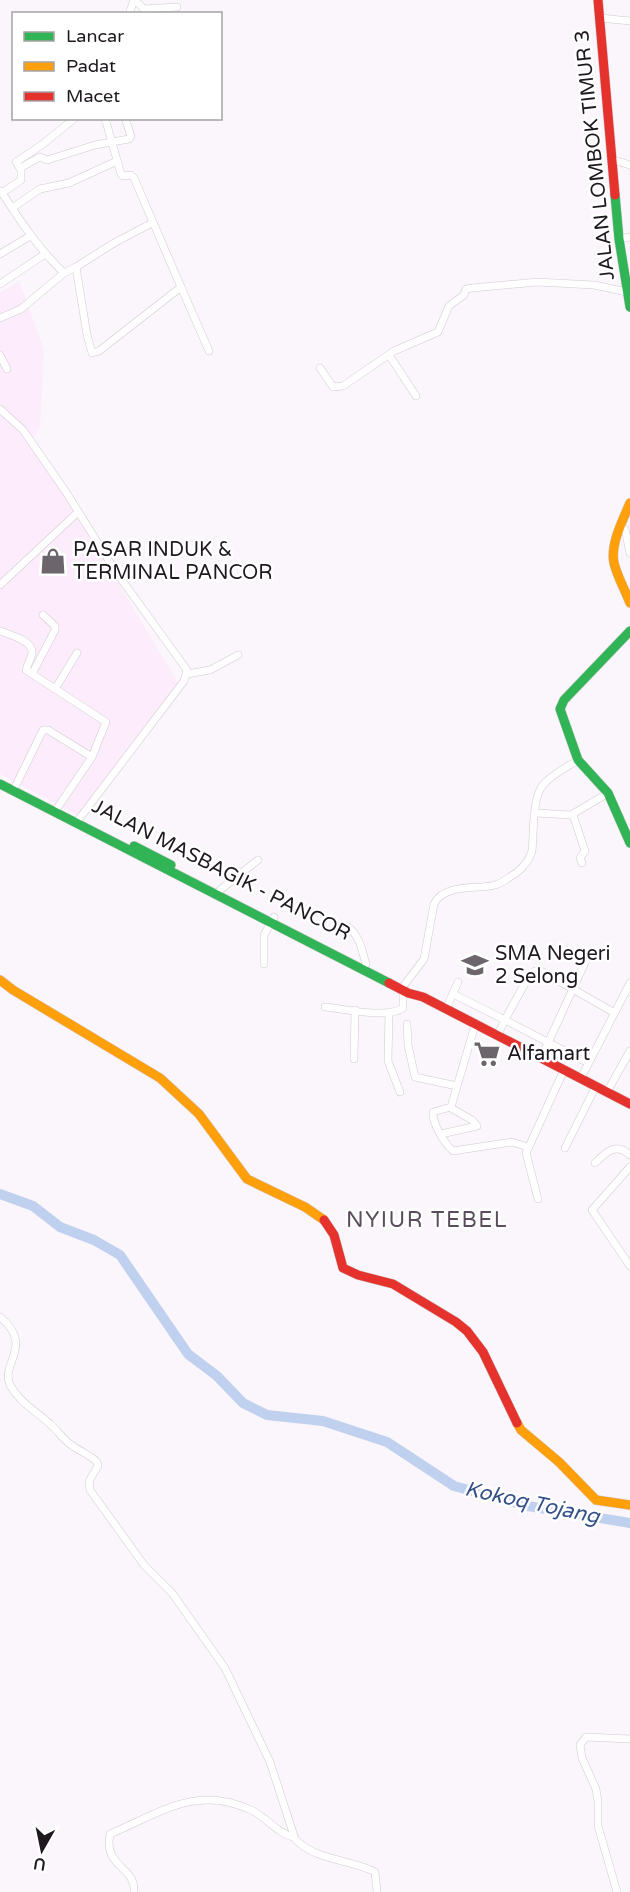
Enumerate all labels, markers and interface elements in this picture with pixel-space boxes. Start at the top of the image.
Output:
legend [12,12,222,120]
text: Lancar [66,25,124,47]
street label: JALAN LOMBOK TIMUR 3 [570,29,620,281]
text: Padat [66,55,116,77]
text: Macet [66,85,120,107]
place label: PASAR INDUK & TERMINAL PANCOR [73,538,272,585]
shop icon: PASAR INDUK & TERMINAL PANCOR [38,546,68,576]
street label: JALAN MASBAGIK - PANCOR [88,794,354,946]
place label: SMA Negeri 2 Selong [495,942,610,989]
school or university icon: SMA Negeri 2 Selong [460,950,490,980]
supermarket icon: Alfamart [472,1039,502,1069]
place label: Alfamart [507,1042,591,1066]
district label: NYIUR TEBEL [346,1207,508,1233]
water label: Kokoq Tojang [462,1477,603,1530]
north arrow [12,1820,72,1880]
text: U [32,1853,47,1875]

